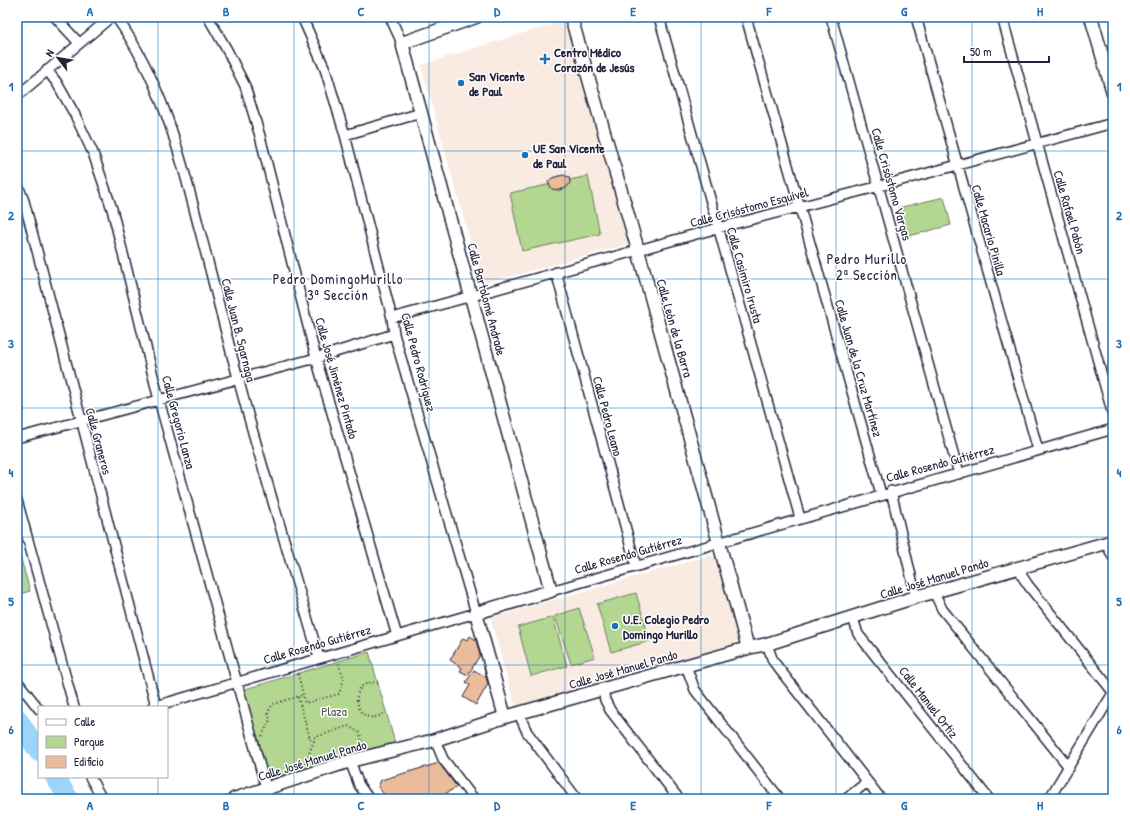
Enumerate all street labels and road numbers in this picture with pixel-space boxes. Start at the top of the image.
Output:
street label: Calle Crisóstomo Vargas [867,126,917,242]
street label: Calle Rafael Pabón [1049,168,1091,256]
street label: Calle Crisóstomo Esquivel [688,182,811,231]
street label: Calle Macario Pinilla [967,182,1011,278]
street label: Calle Casimiro Irusta [723,225,767,325]
street label: Calle Bartolomé Andrade [463,241,511,357]
street label: Calle Juan B. Sgarnaga [217,276,261,384]
street label: Calle León de la Barra [652,277,698,379]
street label: Calle Juan de la Cruz Martínez [831,297,887,439]
street label: Calle Pedro Rodríguez [397,311,441,414]
street label: Calle José Jiménez Pintado [311,315,363,441]
street label: Calle Gregorio Lanza [158,373,200,471]
street label: Calle Pedro Leano [589,374,627,458]
street label: Calle Graneros [81,406,117,476]
street label: Calle Rosendo Gutiérrez [884,440,996,486]
street label: Calle Rosendo Gutiérrez [572,530,684,578]
street label: Calle José Manuel Pando [878,553,990,603]
street label: Calle Rosendo Gutiérrez [261,620,373,668]
street label: Calle José Manuel Pando [567,645,679,693]
street label: Calle Manuel Ortiz [895,662,963,742]
street label: Calle José Manuel Pando [256,735,368,785]

